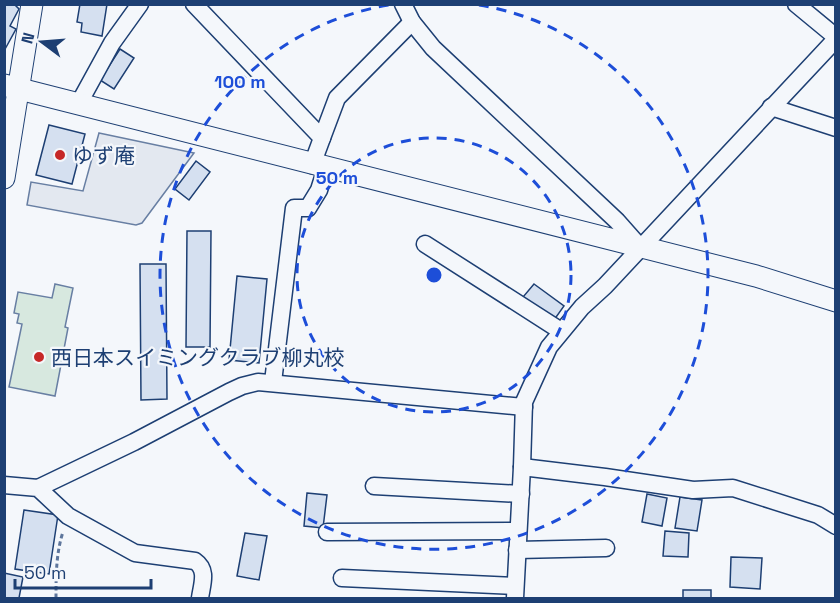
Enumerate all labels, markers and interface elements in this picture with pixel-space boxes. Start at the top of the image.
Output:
north arrow [12,12,72,72]
text: N [16,30,40,46]
text: 100 m [214,70,266,93]
place label: ゆず庵 [72,142,135,169]
marker: ゆず庵 [53,148,67,162]
text: 50 m [316,166,358,189]
centre of rings [424,265,444,285]
place label: 西日本スイミングクラブ柳丸校 [51,344,345,371]
marker: 西日本スイミングクラブ柳丸校 [32,350,46,364]
scale bar [15,552,152,590]
text: 50 m [24,561,66,584]

